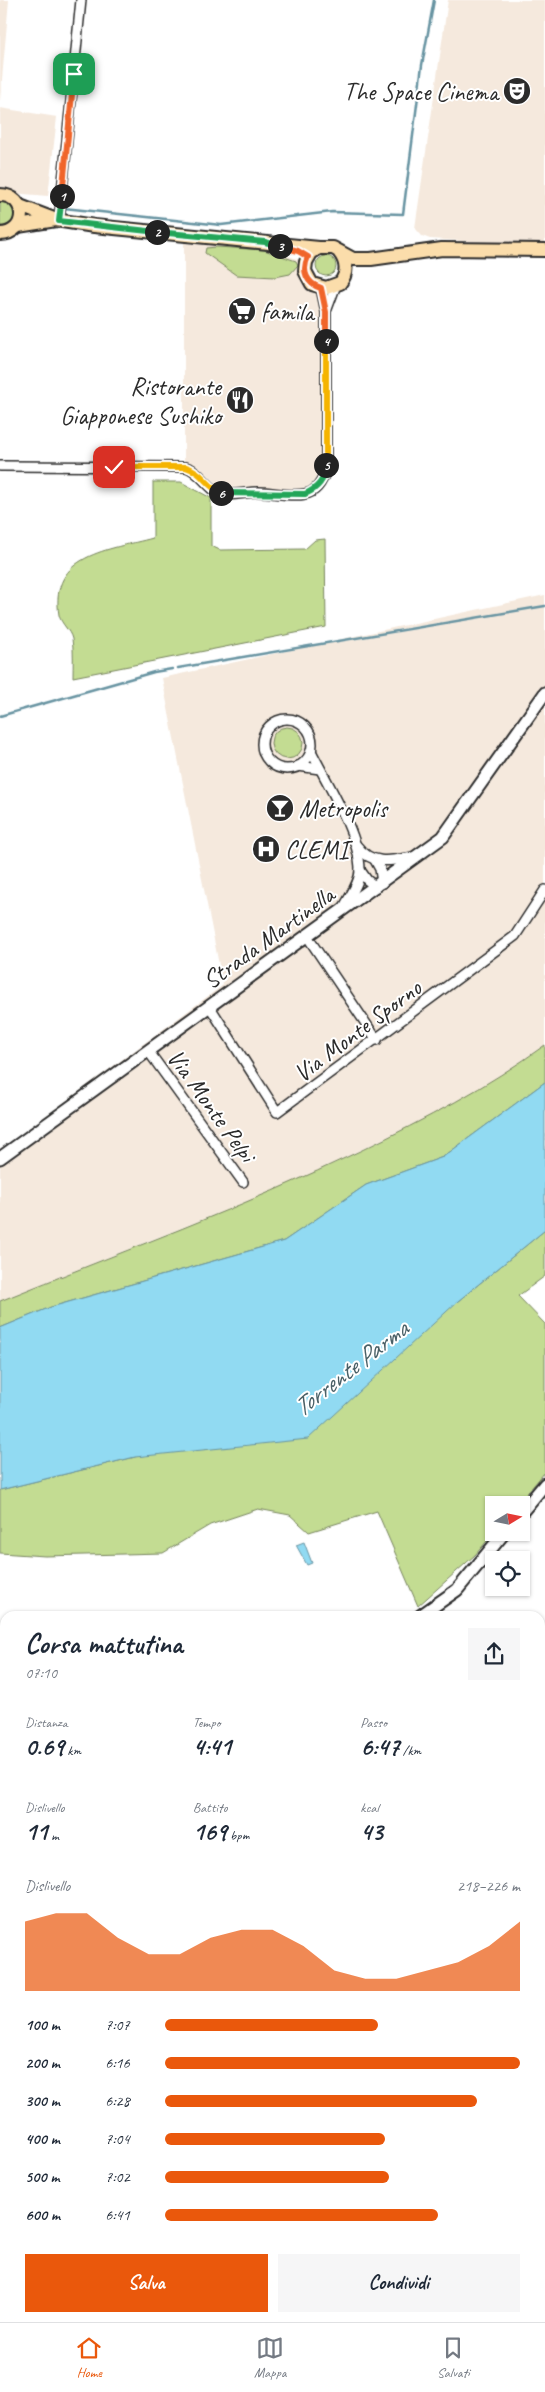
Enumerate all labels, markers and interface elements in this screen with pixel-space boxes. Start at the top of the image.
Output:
pin [53,53,95,95]
icon: arrive [60,60,88,88]
place label: The Space Cinema [343,76,501,108]
theatre icon: The Space Cinema [502,76,532,106]
pin: 1 [50,184,74,208]
text: 1 [59,188,66,205]
pin: 2 [144,220,170,244]
text: 2 [154,224,161,241]
pin: 3 [268,234,292,258]
text: 3 [277,238,284,255]
supermarket icon: famila [227,296,257,326]
place label: famila [261,296,316,328]
pin: 4 [314,328,338,354]
text: 4 [323,333,330,350]
place label: Ristorante Giapponese Sushiko [60,371,224,432]
restaurant icon: Ristorante Giapponese Sushiko [225,385,255,415]
pin [93,446,135,488]
pin: 5 [314,452,338,478]
icon: check [100,453,128,481]
text: 5 [323,457,330,474]
pin: 6 [208,480,234,506]
text: 6 [218,485,225,502]
bar icon: Metropolis [265,793,295,823]
place label: Metropolis [299,793,389,825]
hospital icon: CLEMI [251,834,281,864]
place label: CLEMI [285,834,353,866]
street label: Strada Martinella [196,878,343,996]
street label: Via Monte Sporno [287,972,429,1089]
street label: Via Monte Pelpi [160,1043,265,1171]
water label: Torrente Parma [286,1311,417,1424]
north arrow [485,1496,530,1541]
map controls [485,1496,530,1596]
button: locate [485,1551,530,1596]
text: Corsa mattutina [25,1626,183,1661]
button: share [468,1628,520,1680]
text: 07:10 [25,1663,57,1683]
text: Distanza [25,1714,67,1731]
text: Tempo [193,1714,220,1731]
text: Passo [360,1714,387,1731]
text: 0.69 [25,1731,64,1763]
text: 4:41 [193,1731,231,1763]
text: 6:47 [360,1731,399,1763]
text: km [64,1742,81,1759]
text: /km [399,1742,421,1759]
text: Dislivello [25,1799,65,1816]
text: Battito [193,1799,228,1816]
text: kcal [360,1799,379,1816]
text: 11 [25,1816,48,1848]
text: 169 [193,1816,227,1848]
text: 43 [360,1816,383,1848]
text: m [48,1827,59,1844]
text: bpm [227,1827,249,1844]
text: Dislivello [25,1876,70,1896]
text: 218–226 m [457,1876,520,1896]
text: 100 m [25,2015,60,2035]
text: 7:07 [105,2015,130,2035]
text: 200 m [25,2053,60,2073]
text: 6:16 [105,2053,130,2073]
text: 300 m [25,2091,60,2111]
text: 6:28 [105,2091,130,2111]
text: 400 m [25,2129,60,2149]
text: 7:04 [105,2129,130,2149]
text: 500 m [25,2167,59,2187]
text: 7:02 [105,2167,130,2187]
text: 600 m [25,2205,60,2225]
text: 6:41 [105,2205,130,2225]
button: Salva [25,2254,268,2312]
button: Condividi [278,2254,520,2312]
tab: Home [75,2334,103,2381]
tab: Mappa [254,2334,286,2381]
tab: Salvati [437,2334,470,2381]

